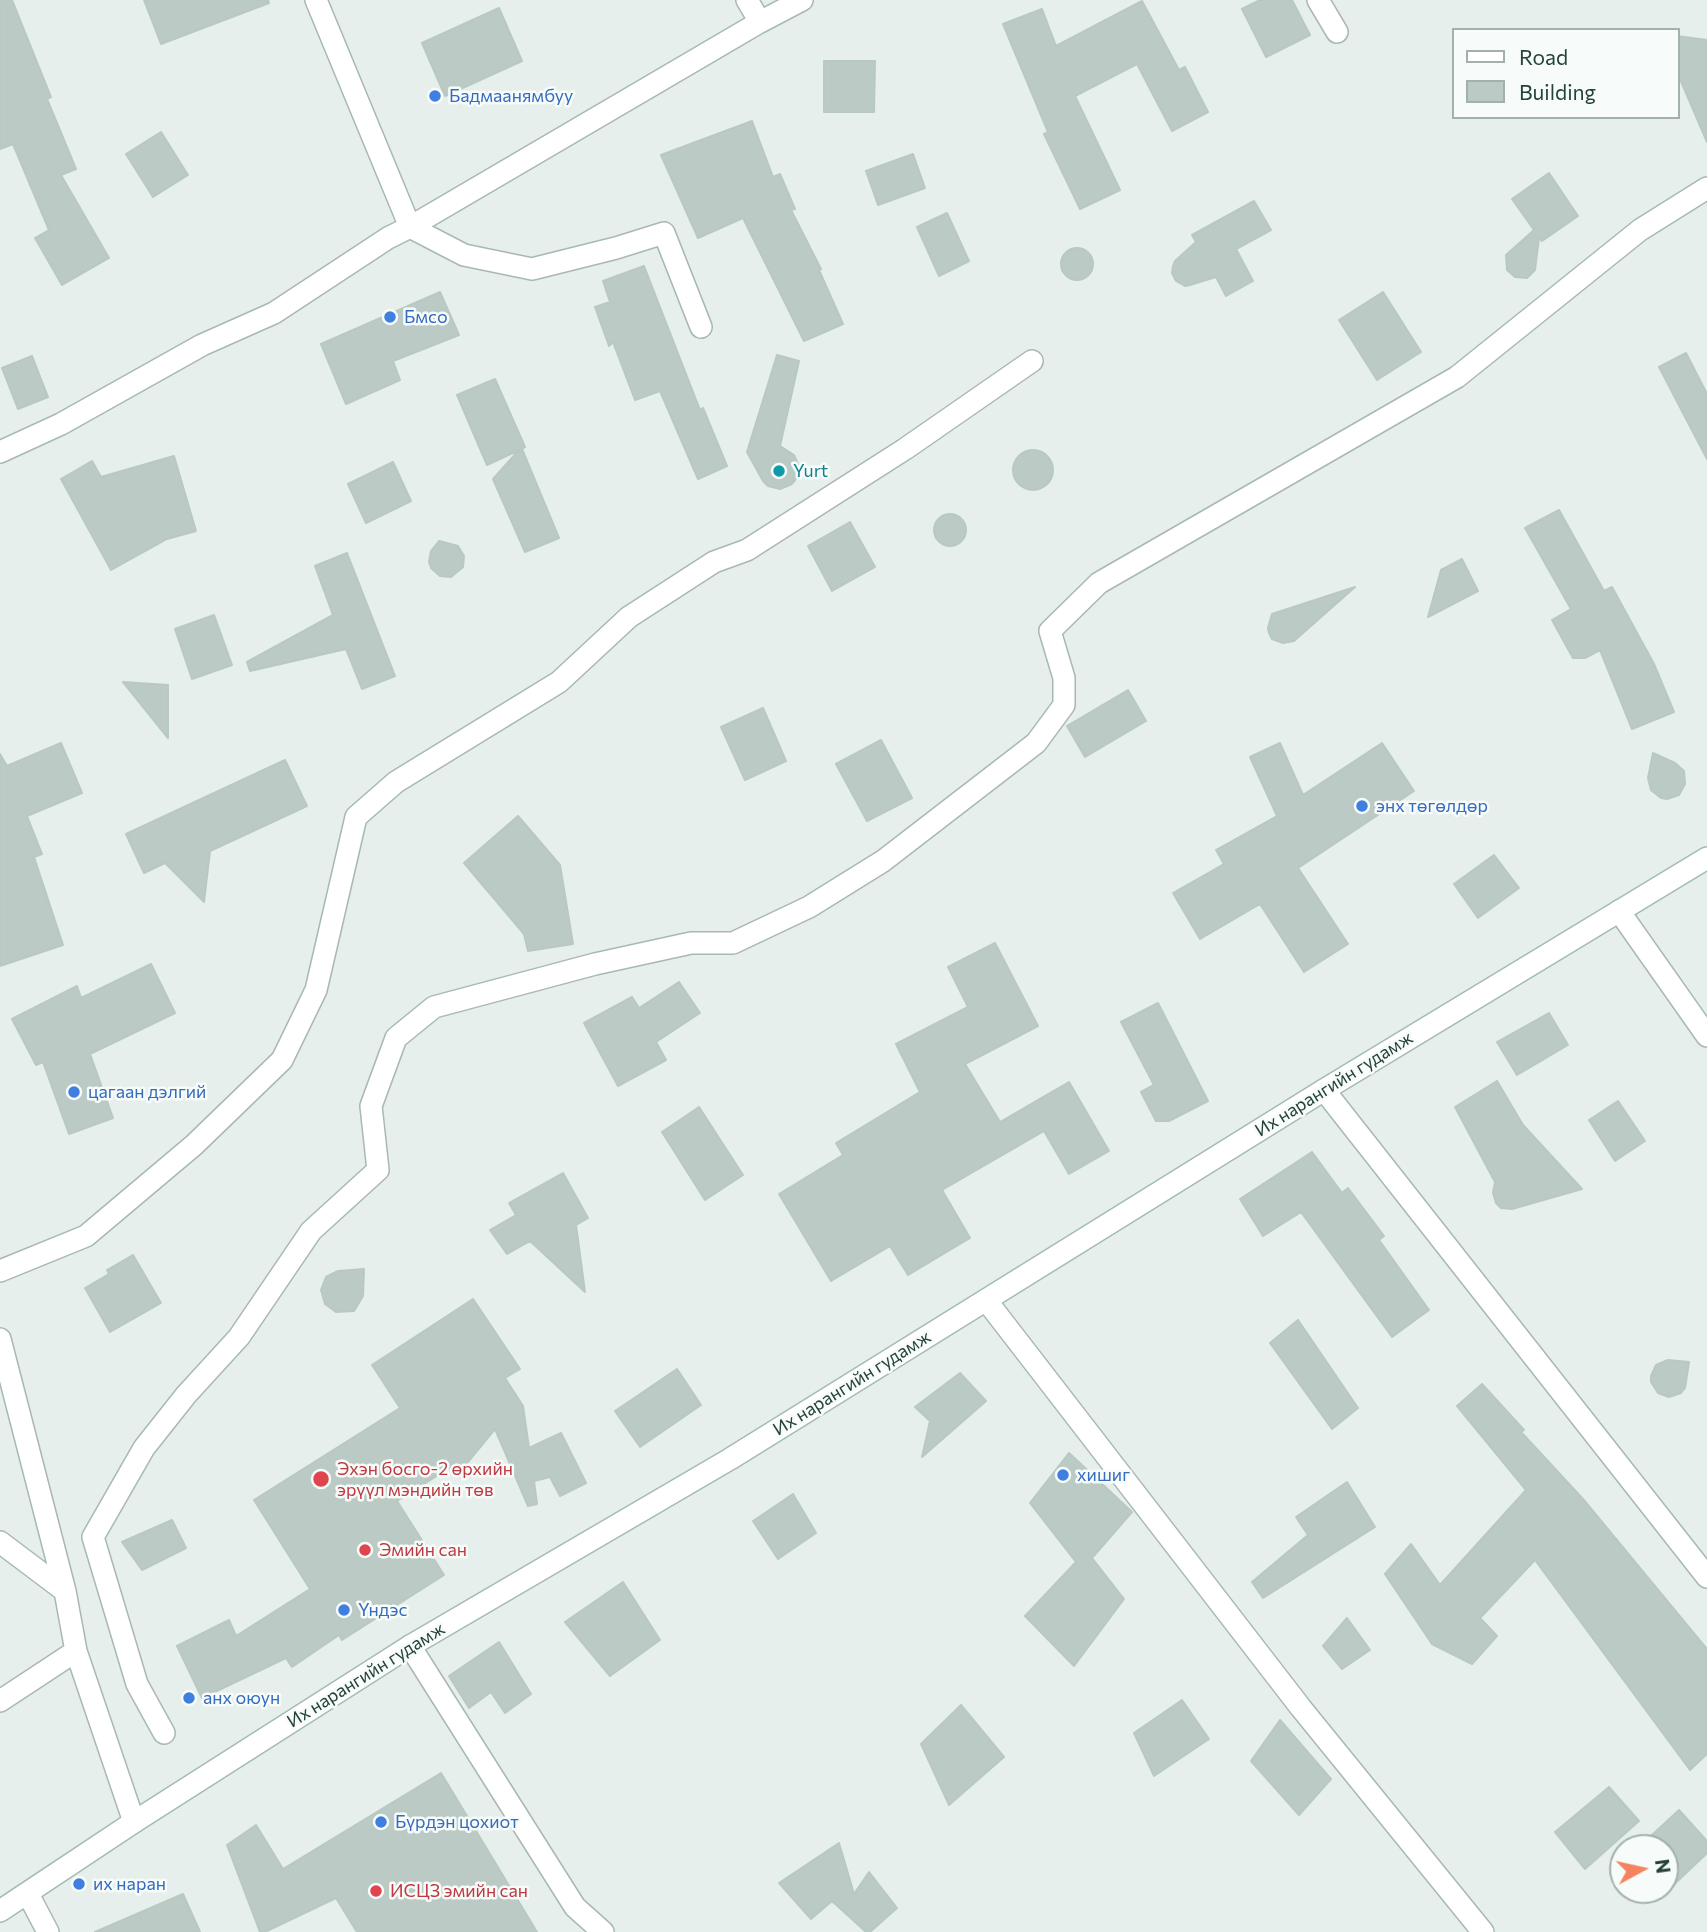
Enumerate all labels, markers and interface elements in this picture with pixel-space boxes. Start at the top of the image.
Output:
legend [1452,28,1679,119]
text: Road [1519,44,1568,69]
text: Building [1519,79,1596,104]
place label: Бадмаанямбуу [449,85,573,107]
marker: Бадмаанямбуу [427,88,443,104]
place label: Бмсо [404,306,448,328]
marker: Бмсо [382,309,398,325]
place label: Yurt [793,460,828,482]
marker: Yurt [771,463,787,479]
place label: энх төгөлдөр [1376,795,1488,817]
marker: энх төгөлдөр [1354,798,1370,814]
street label: Их нарангийн гудамж [1251,1027,1417,1141]
place label: цагаан дэлгий [88,1081,206,1103]
marker: цагаан дэлгий [66,1084,82,1100]
street label: Их нарангийн гудамж [769,1326,935,1440]
place label: Эхэн босго-2 өрхийн эрүүл мэндийн төв [337,1458,513,1500]
place label: хишиг [1077,1464,1130,1486]
marker: хишиг [1055,1467,1071,1483]
marker: Эхэн босго-2 өрхийн эрүүл мэндийн төв [311,1469,331,1489]
place label: Эмийн сан [379,1539,467,1561]
marker: Эмийн сан [357,1542,373,1558]
place label: Үндэс [358,1599,407,1621]
marker: Үндэс [336,1602,352,1618]
street label: Их нарангийн гудамж [283,1618,449,1732]
place label: анх оюун [203,1687,280,1709]
marker: анх оюун [181,1690,197,1706]
place label: Бүрдэн цохиот [395,1811,519,1833]
marker: Бүрдэн цохиот [373,1814,389,1830]
north arrow [1609,1834,1679,1904]
text: N [1651,1858,1676,1875]
place label: их наран [93,1873,166,1895]
marker: их наран [71,1876,87,1892]
place label: ИСЦЗ эмийн сан [390,1880,528,1902]
marker: ИСЦЗ эмийн сан [368,1883,384,1899]

